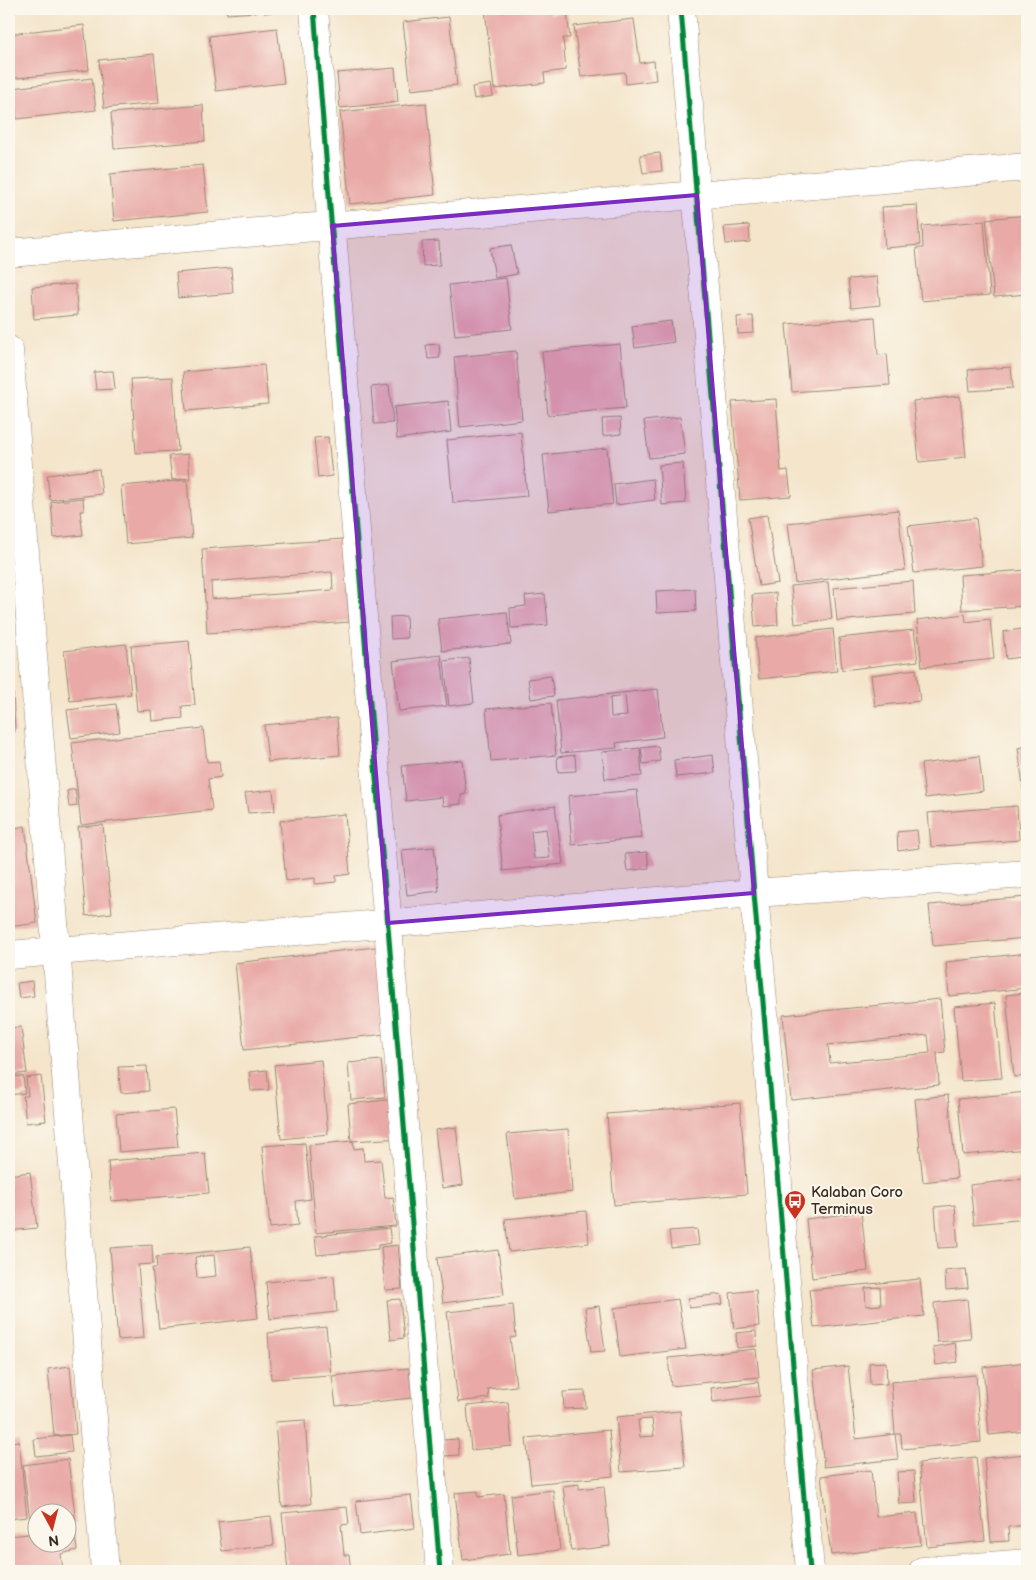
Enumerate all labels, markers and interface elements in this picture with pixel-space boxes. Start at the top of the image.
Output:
place label: Kalaban Coro Terminus [811,1183,903,1219]
bus stop icon: Kalaban Coro Terminus [783,1189,807,1220]
north arrow [28,1502,78,1552]
text: N [47,1531,60,1549]

